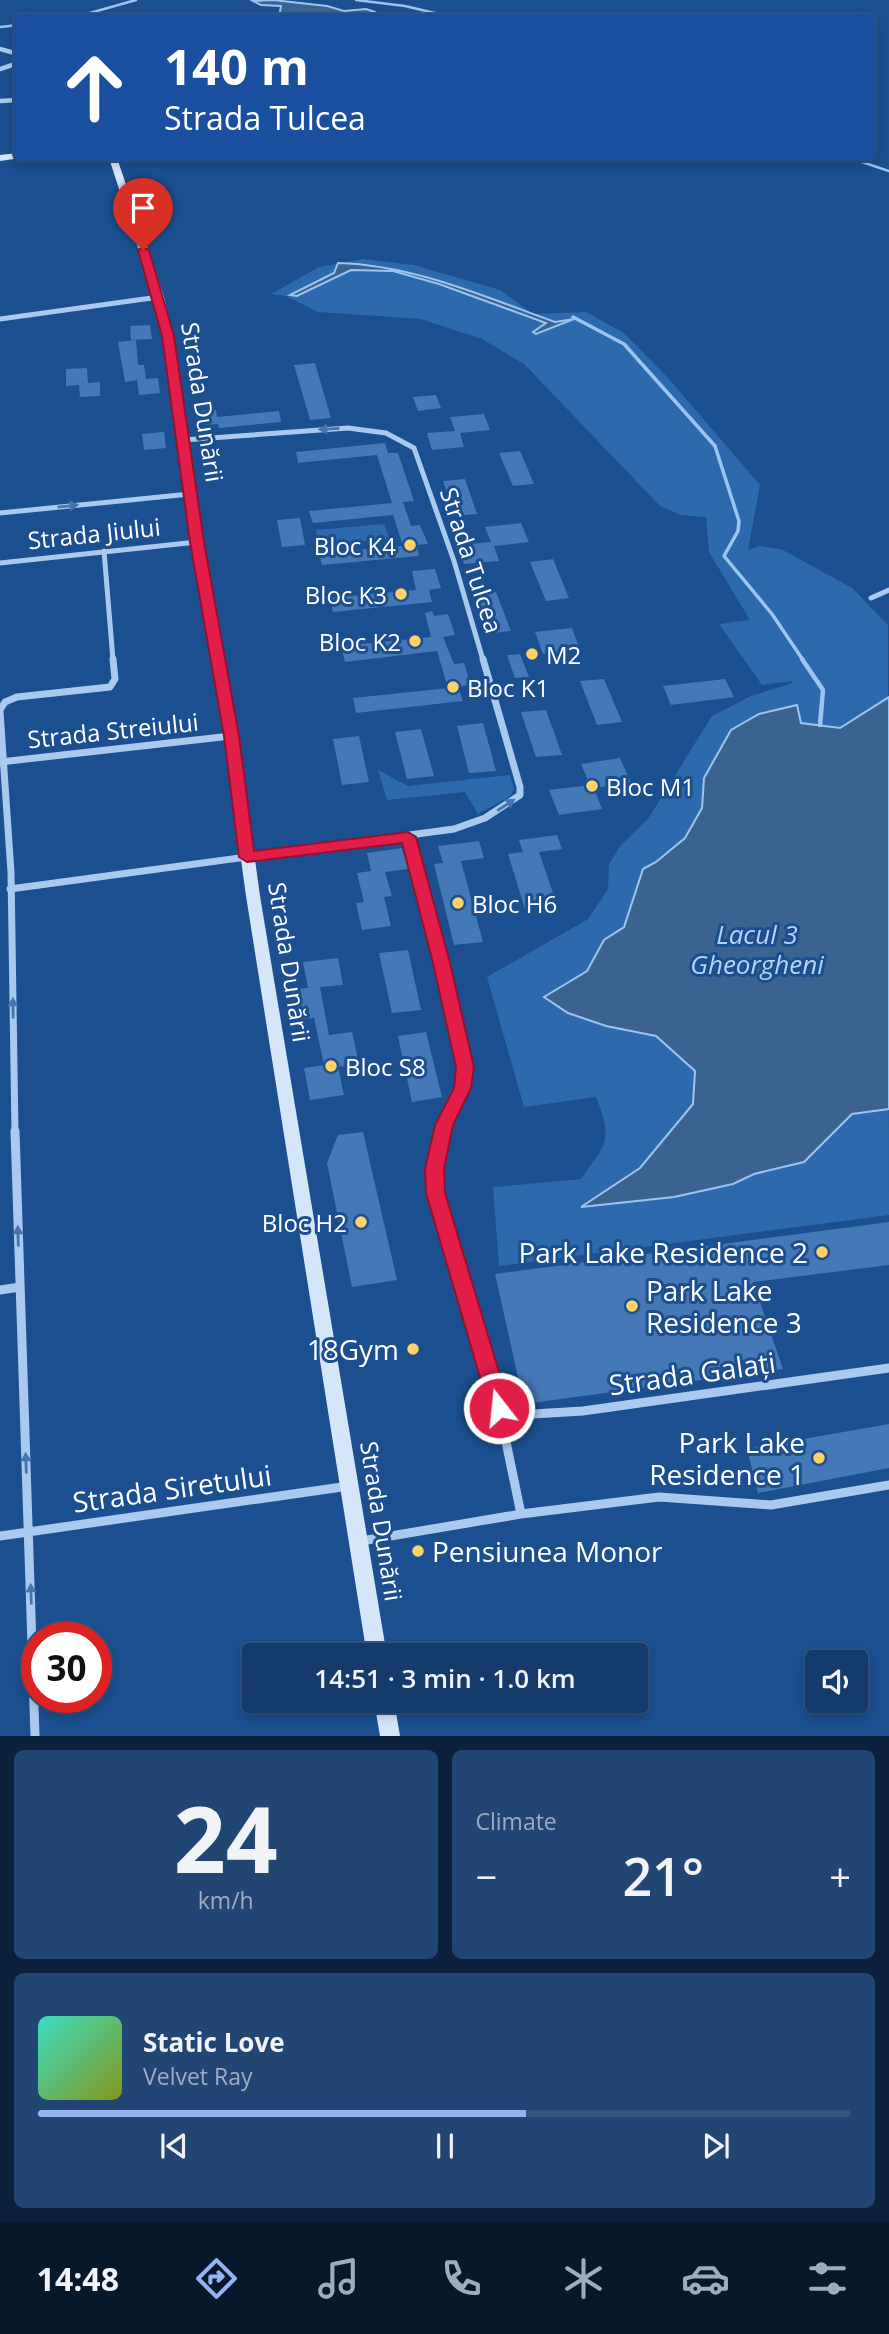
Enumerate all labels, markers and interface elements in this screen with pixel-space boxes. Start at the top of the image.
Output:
text: 140 m [164,33,309,99]
icon: ahead [49,42,140,133]
text: Strada Tulcea [164,96,366,139]
pin [113,178,173,250]
icon: arrive [124,189,162,227]
street label: Strada Dunării [174,320,232,484]
one-way arrow [318,423,340,434]
street label: Strada Tulcea [433,483,511,637]
one-way arrow [57,501,79,512]
street label: Strada Jiului [26,510,162,556]
place label: Bloc K4 [314,529,396,562]
marker: Bloc K4 [402,537,418,553]
place label: Bloc K3 [305,578,387,611]
marker: Bloc K3 [393,586,409,602]
place label: Bloc K2 [319,625,401,658]
marker: Bloc K2 [407,633,423,649]
place label: M2 [546,638,581,671]
marker: M2 [524,646,540,662]
place label: Bloc K1 [467,671,549,704]
marker: Bloc K1 [445,679,461,695]
street label: Strada Streiului [26,705,200,755]
place label: Bloc M1 [606,770,695,803]
marker: Bloc M1 [584,778,600,794]
one-way arrow [496,799,515,812]
street label: Strada Dunării [261,880,319,1044]
place label: Bloc H6 [472,887,557,920]
marker: Bloc H6 [450,895,466,911]
water label: Lacul 3 Gheorgheni [690,916,824,982]
one-way arrow [7,997,18,1019]
place label: Bloc S8 [345,1050,426,1083]
marker: Bloc S8 [323,1058,339,1074]
place label: Bloc H2 [262,1206,347,1239]
marker: Bloc H2 [353,1214,369,1230]
one-way arrow [13,1225,24,1247]
place label: Park Lake Residence 2 [518,1233,808,1271]
marker: Park Lake Residence 2 [814,1244,830,1260]
place label: Park Lake Residence 3 [646,1271,802,1341]
marker: Park Lake Residence 3 [624,1298,640,1314]
place label: 18Gym [307,1330,399,1368]
marker: 18Gym [405,1341,421,1357]
street label: Strada Galați [606,1343,778,1403]
position arrow [462,1371,536,1445]
place label: Park Lake Residence 1 [649,1423,805,1493]
street label: Strada Dunării [353,1439,411,1603]
marker: Park Lake Residence 1 [811,1450,827,1466]
one-way arrow [21,1452,32,1474]
street label: Strada Siretului [70,1455,274,1521]
place label: Pensiunea Monor [432,1532,663,1570]
marker: Pensiunea Monor [410,1543,426,1559]
one-way arrow [25,1583,37,1605]
speed limit sign: 30 [21,1622,112,1713]
map controls [805,1650,868,1713]
button: sound [805,1650,868,1713]
text: 14:51 · 3 min · 1.0 km [314,1660,576,1696]
text: 24 [174,1776,278,1900]
text: Climate [476,1805,557,1837]
text: 21° [622,1840,704,1911]
text: − [476,1850,497,1902]
text: + [829,1850,851,1902]
text: km/h [198,1884,254,1916]
text: Static Love [143,2024,285,2060]
text: Velvet Ray [143,2060,253,2092]
icon: previous [155,2127,193,2165]
icon: pause [426,2127,464,2165]
icon: next [697,2127,735,2165]
icon: directions [192,2254,241,2303]
icon: music [314,2254,363,2303]
icon: phone [437,2254,486,2303]
icon: climate [559,2254,608,2303]
icon: car [681,2254,730,2303]
icon: filters [803,2254,852,2303]
text: 14:48 [37,2257,119,2300]

